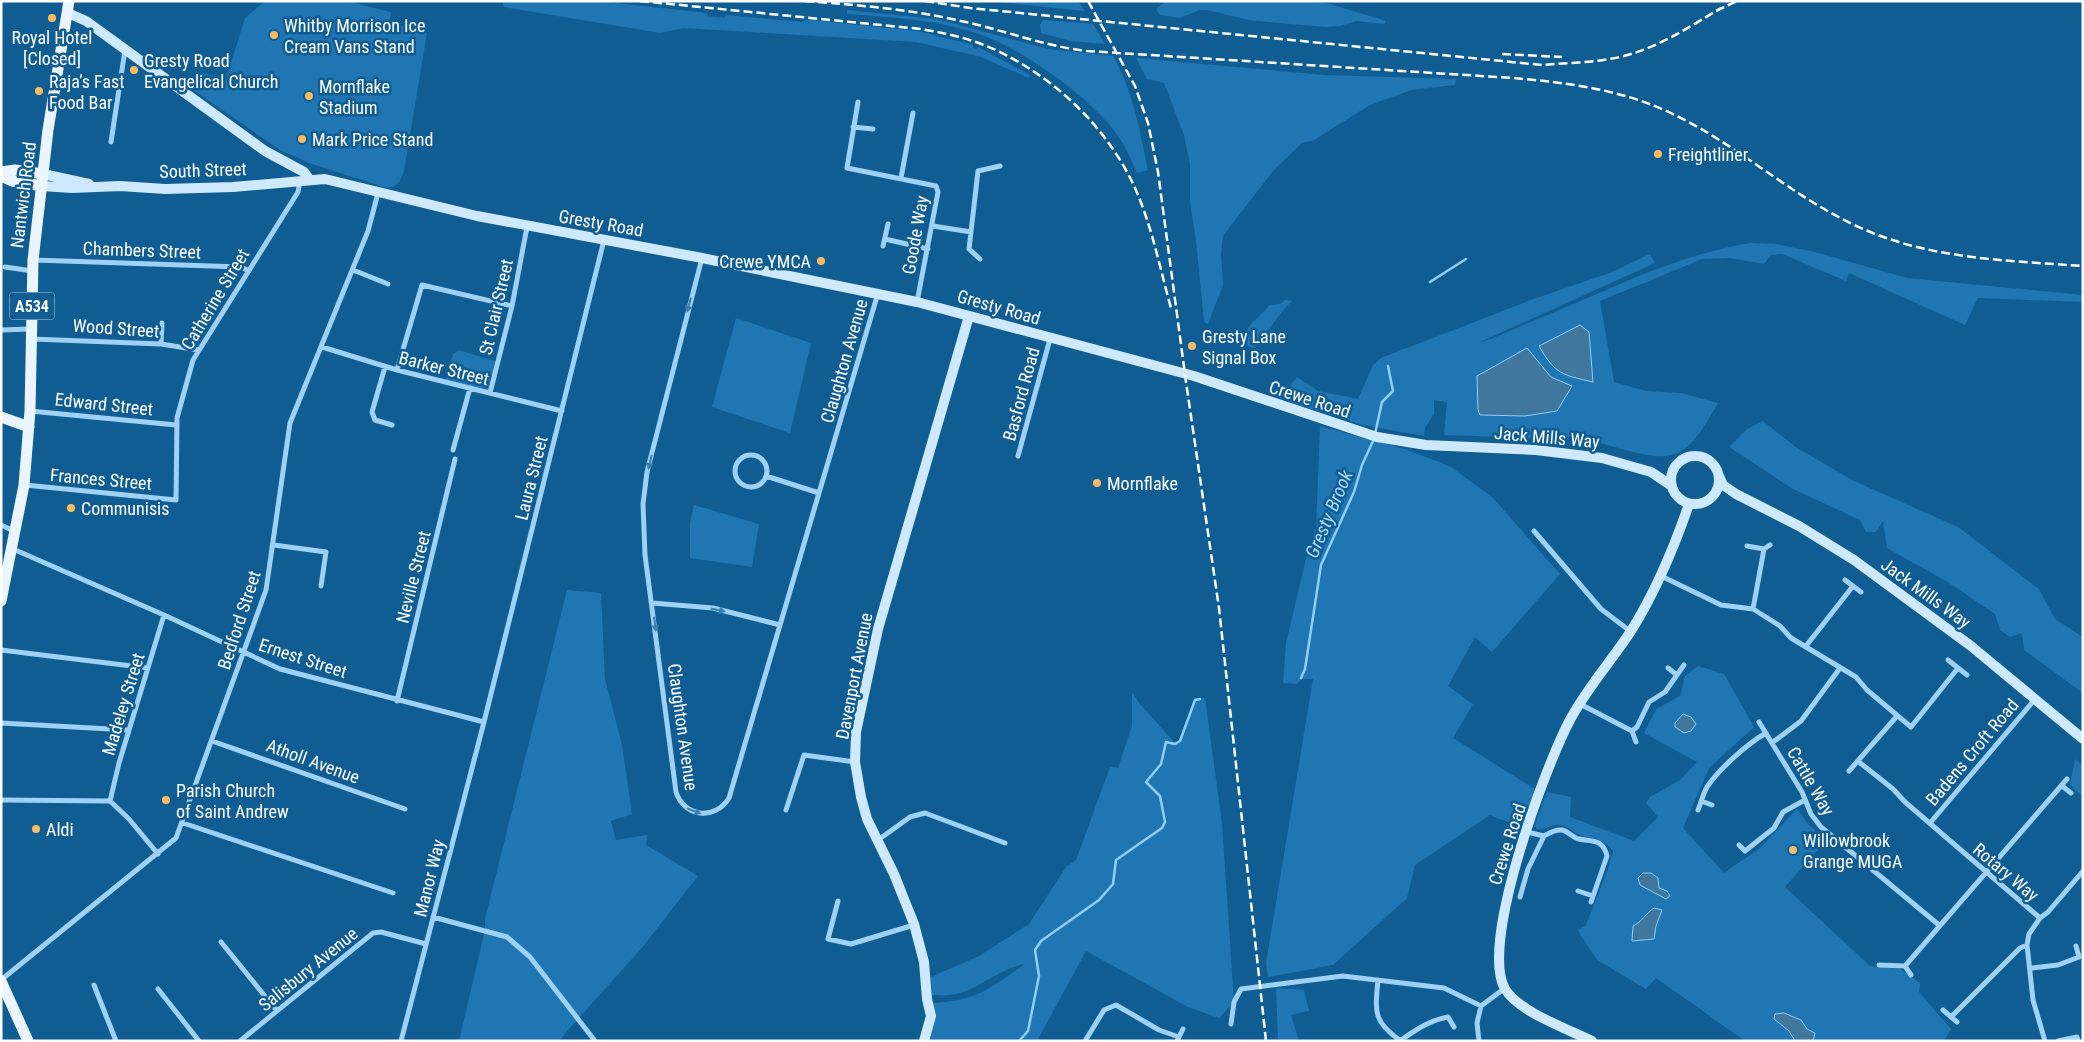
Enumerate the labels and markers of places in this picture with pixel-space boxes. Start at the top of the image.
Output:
marker: Royal Hotel [Closed] [46,12,58,24]
place label: Whitby Morrison Ice Cream Vans Stand [284,15,425,57]
place label: Royal Hotel [Closed] [12,27,92,69]
marker: Whitby Morrison Ice Cream Vans Stand [268,29,280,41]
place label: Gresty Road Evangelical Church [144,50,278,92]
marker: Gresty Road Evangelical Church [128,64,140,76]
place label: Raja’s Fast Food Bar [49,71,125,113]
place label: Mornflake Stadium [319,76,390,118]
marker: Raja’s Fast Food Bar [33,85,45,97]
marker: Mornflake Stadium [303,90,315,102]
place label: Mark Price Stand [312,129,433,150]
marker: Mark Price Stand [296,133,308,145]
place label: Freightliner [1668,144,1749,165]
marker: Freightliner [1652,148,1664,160]
place label: Crewe YMCA [719,251,812,272]
marker: Crewe YMCA [815,255,827,267]
place label: Gresty Lane Signal Box [1202,326,1286,368]
marker: Gresty Lane Signal Box [1186,340,1198,352]
place label: Mornflake [1107,473,1178,494]
marker: Mornflake [1091,477,1103,489]
place label: Communisis [81,498,169,519]
marker: Communisis [65,502,77,514]
place label: Parish Church of Saint Andrew [176,780,289,822]
marker: Parish Church of Saint Andrew [160,794,172,806]
place label: Aldi [46,819,74,840]
marker: Aldi [30,823,42,835]
place label: Willowbrook Grange MUGA [1803,830,1903,872]
marker: Willowbrook Grange MUGA [1787,844,1799,856]

